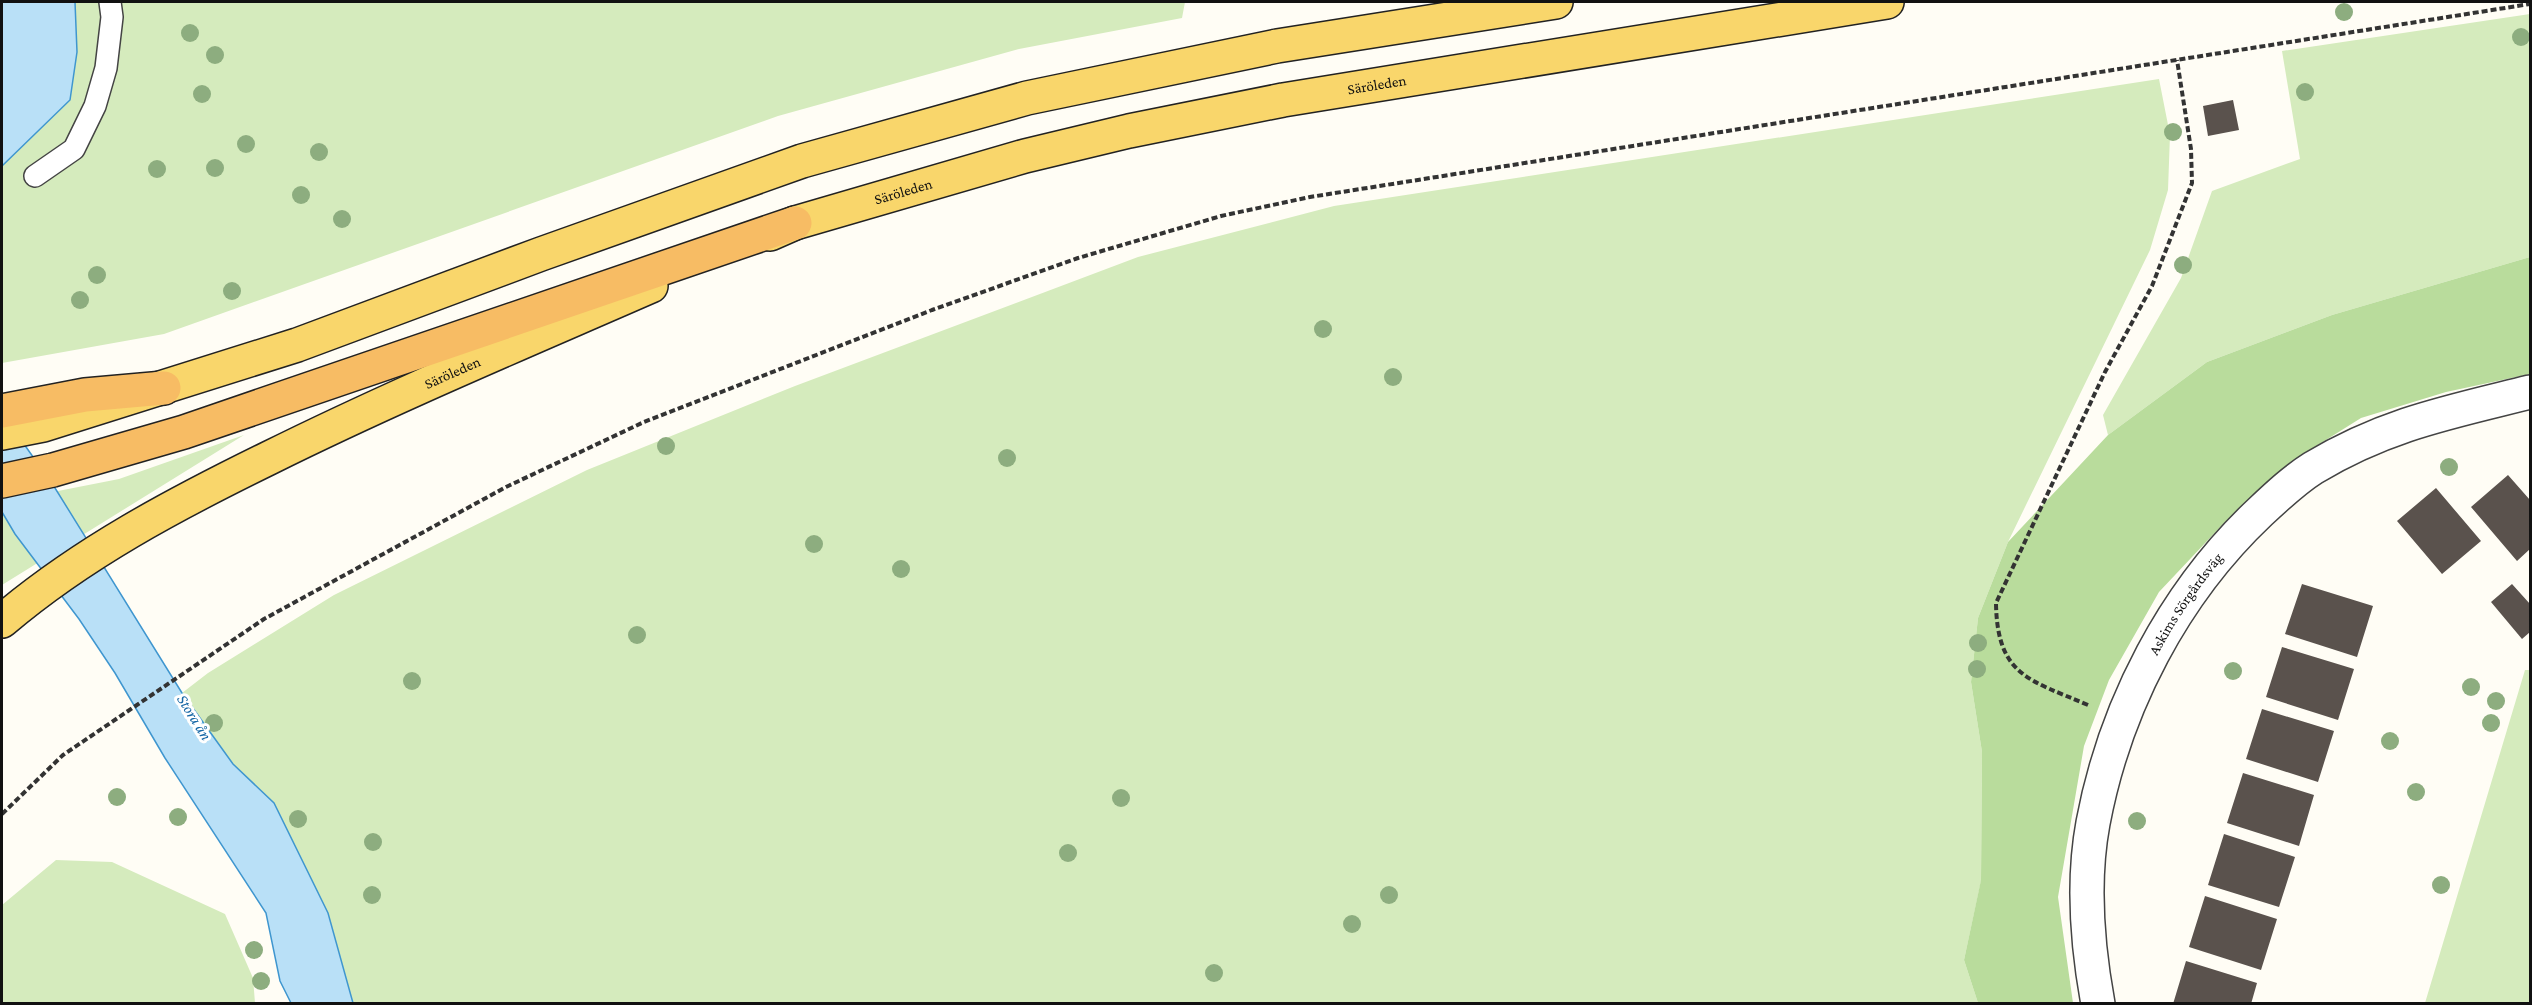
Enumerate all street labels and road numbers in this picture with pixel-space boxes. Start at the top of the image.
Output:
street label: Säröleden [1346,72,1408,97]
street label: Säröleden [872,175,934,207]
street label: Säröleden [422,353,483,392]
street label: Askims Sörgårdsväg [2146,550,2226,658]

